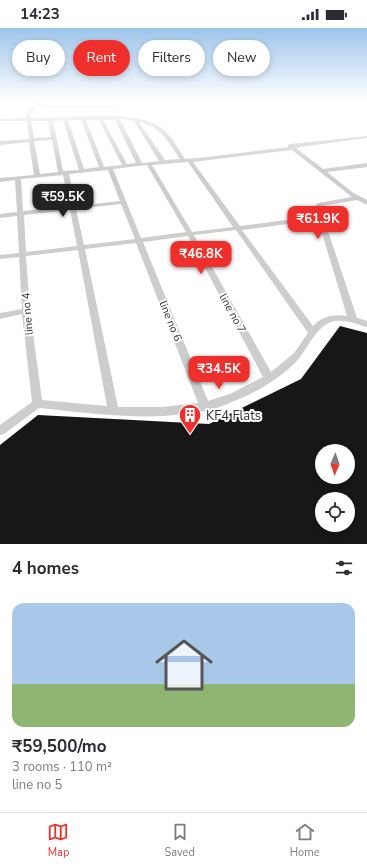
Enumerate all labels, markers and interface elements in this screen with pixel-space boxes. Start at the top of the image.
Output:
text: 14:23 [20,4,60,24]
chip: Buy [12,40,65,76]
chip: Rent [73,40,130,76]
chip: Filters [138,40,205,76]
chip: New [213,40,270,76]
pin: ₹59.5K [30,184,96,218]
text: ₹59.5K [41,188,85,206]
pin: ₹61.9K [285,206,351,240]
text: ₹61.9K [296,210,340,228]
pin: ₹46.8K [168,241,234,275]
text: ₹46.8K [179,245,223,263]
street label: line no 7 [216,291,249,335]
street label: line no 4 [18,292,37,336]
street label: line no 6 [156,299,186,344]
pin: ₹34.5K [186,356,252,390]
text: ₹34.5K [197,360,241,378]
building icon: KF4 Flats [177,402,203,435]
place label: KF4 Flats [206,407,261,425]
north arrow [315,444,355,484]
map controls [315,444,355,532]
button: locate [315,492,355,532]
text: 4 homes [12,557,79,580]
icon: filters [333,557,355,579]
icon: home [148,629,220,701]
text: ₹59,500/mo [12,735,106,758]
text: 3 rooms · 110 m² [12,758,112,776]
text: line no 5 [12,776,62,794]
tab: Map [47,821,69,860]
tab: Saved [164,821,195,860]
tab: Home [290,821,320,860]

